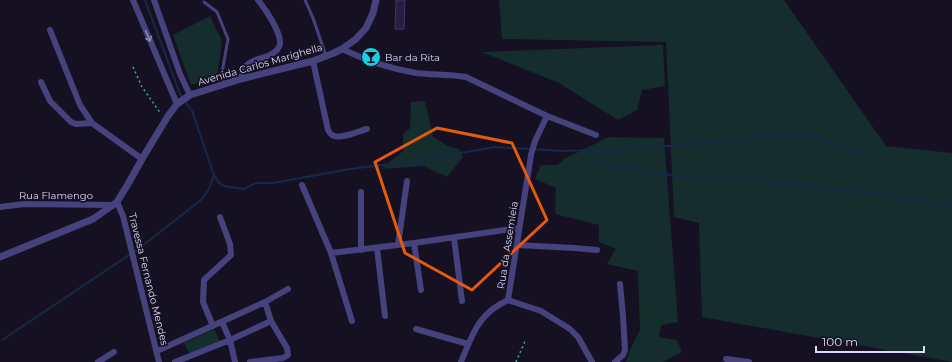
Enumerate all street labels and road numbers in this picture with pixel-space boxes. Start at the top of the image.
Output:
street label: Avenida Carlos Marighella [196,40,324,89]
street label: Rua Flamengo [19,189,93,202]
street label: Rua da Assemleia [494,200,521,290]
street label: Travessa Fernando Mendes [126,212,171,347]

